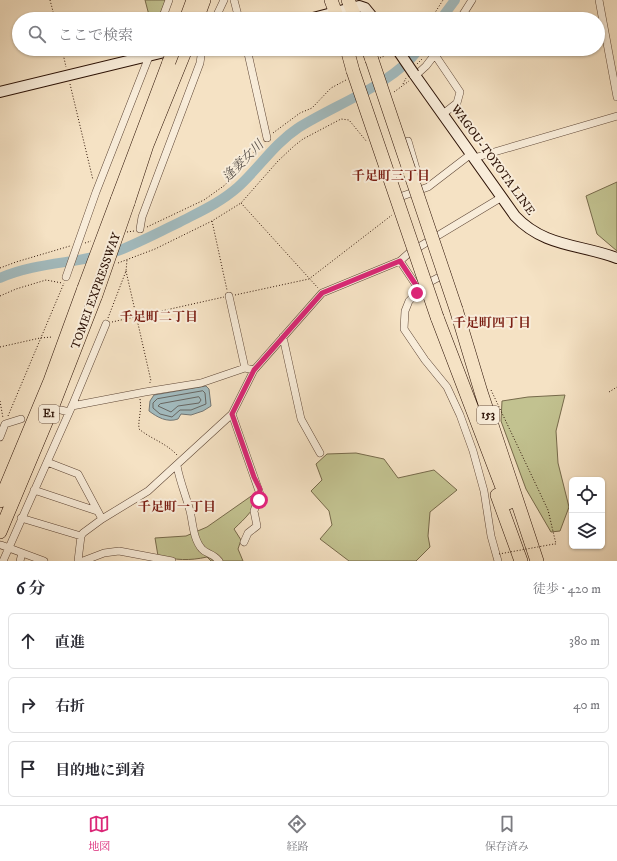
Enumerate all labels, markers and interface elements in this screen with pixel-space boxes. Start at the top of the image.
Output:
search box [12,12,605,56]
icon: search [26,23,48,45]
text: ここで検索 [58,26,133,45]
street label: WAGOU-TOYOTA LINE [447,101,538,219]
water label: 逢妻女川 [219,136,268,185]
district label: 千足町三丁目 [352,168,430,184]
street label: TOMEI EXPRESSWAY [68,230,124,351]
route end [408,284,426,302]
district label: 千足町二丁目 [120,309,198,325]
district label: 千足町四丁目 [453,315,531,331]
road number: E1 [39,405,59,423]
road number: 153 [477,406,499,424]
map controls [569,477,605,549]
button: locate [569,477,605,513]
route start [250,491,268,509]
district label: 千足町一丁目 [138,499,216,515]
button: layers [569,513,605,549]
text: 6 分 [16,578,46,600]
text: 徒歩 · 420 m [533,581,601,597]
icon: ahead [17,630,39,652]
text: 直進 [55,633,85,652]
text: 380 m [569,633,600,649]
icon: right [17,694,39,716]
text: 右折 [55,697,85,716]
text: 40 m [573,697,600,713]
icon: arrive [17,758,39,780]
text: 目的地に到着 [55,761,145,780]
tab: 地図 [88,813,110,854]
tab: 経路 [286,813,308,854]
tab: 保存済み [485,813,529,854]

